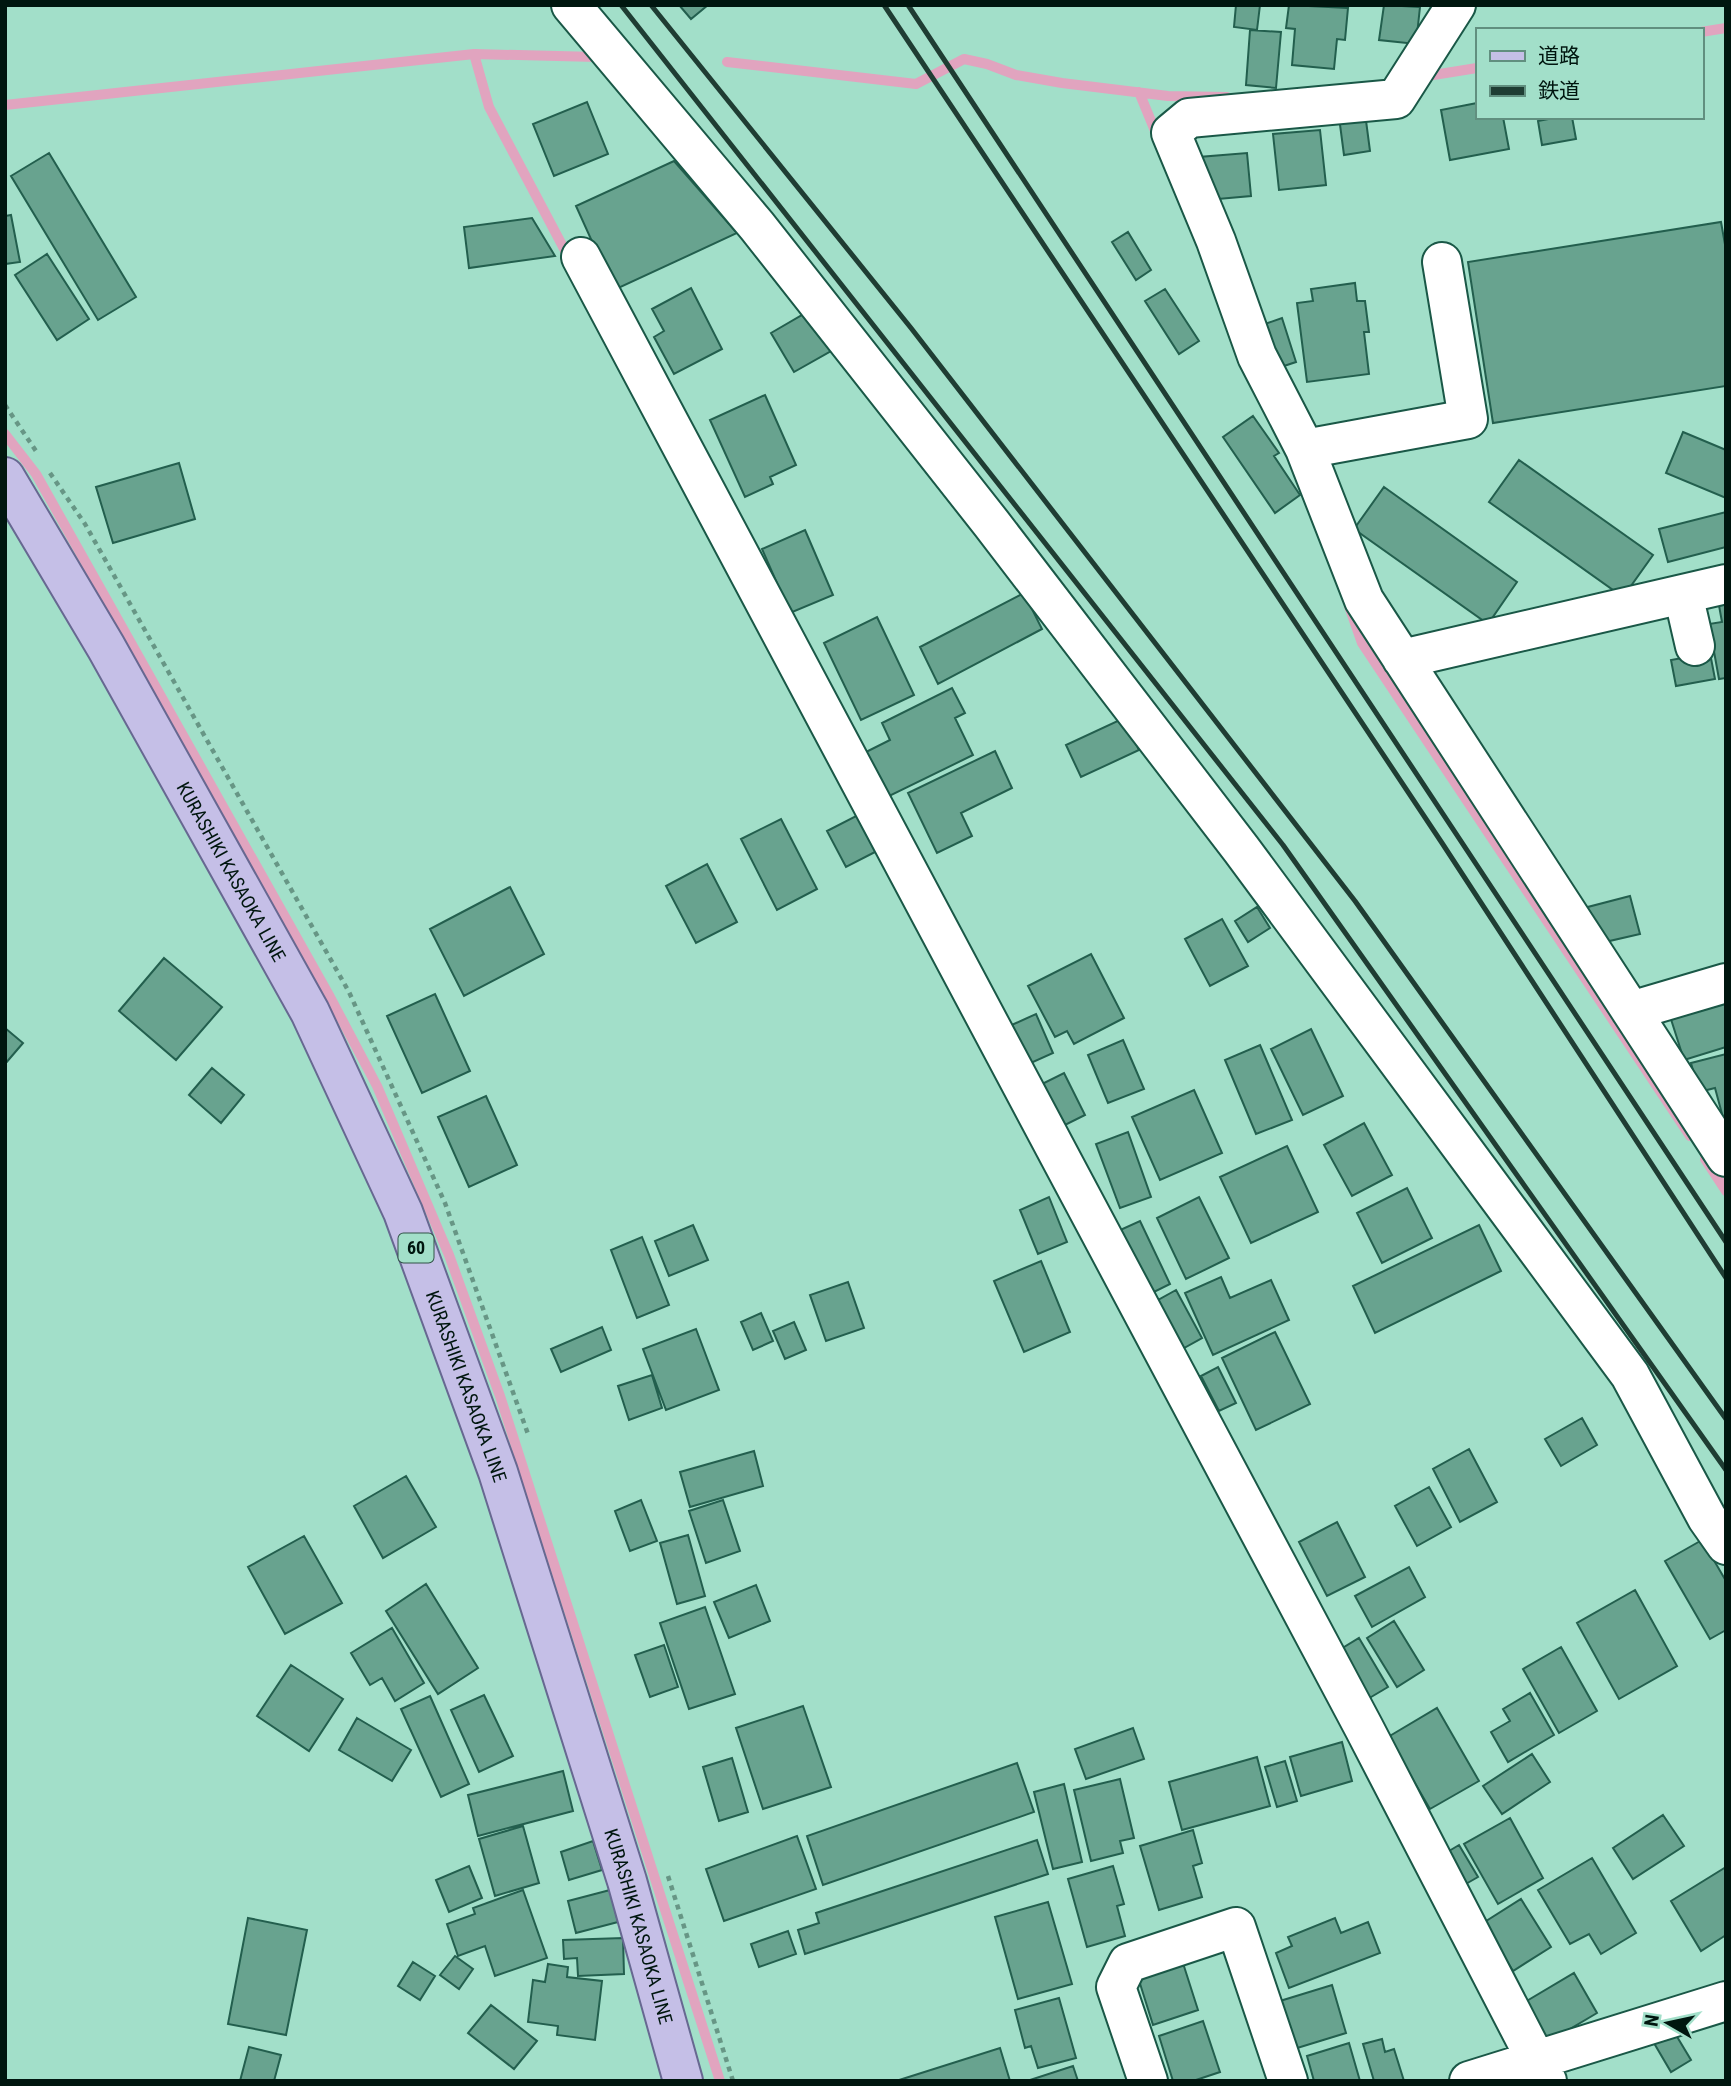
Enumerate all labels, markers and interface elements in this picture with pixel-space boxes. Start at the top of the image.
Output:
legend [1476,28,1703,119]
text: 道路 [1538,44,1580,68]
text: 鉄道 [1538,79,1580,103]
street label: KURASHIKI KASAOKA LINE [172,778,290,966]
road number: 60 [398,1233,434,1262]
street label: KURASHIKI KASAOKA LINE [421,1288,511,1485]
street label: KURASHIKI KASAOKA LINE [599,1826,677,2027]
north arrow [1633,1988,1703,2058]
text: N [1639,2013,1664,2028]

